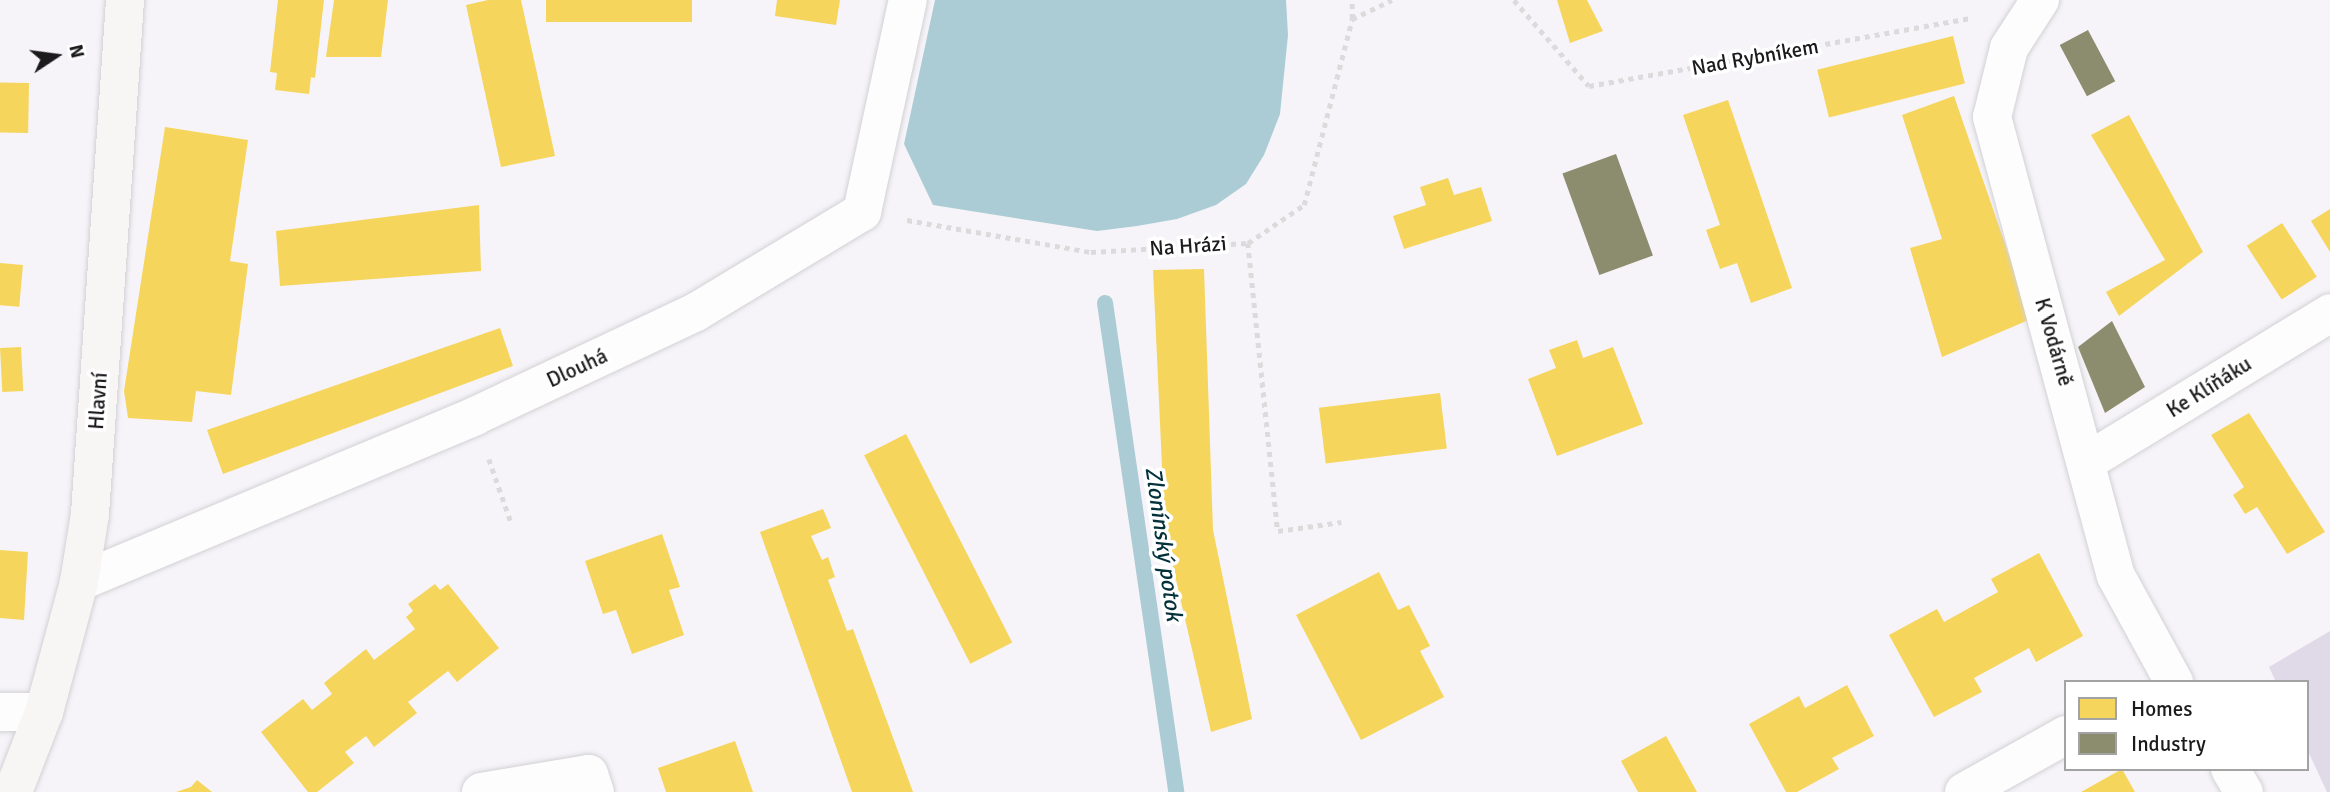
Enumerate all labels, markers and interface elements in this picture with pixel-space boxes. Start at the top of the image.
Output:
north arrow [21,21,91,91]
street label: Nad Rybníkem [1689,33,1821,81]
text: N [63,42,90,60]
street label: Na Hrázi [1149,231,1227,261]
street label: K Vodárně [2029,295,2079,389]
street label: Dlouhá [543,343,611,393]
street label: Ke Klíňáku [2162,351,2256,423]
street label: Hlavní [83,371,113,431]
water label: Zlonínský potok [1139,465,1187,623]
legend [2064,680,2309,771]
text: Homes [2131,696,2193,722]
text: Industry [2131,731,2206,757]

